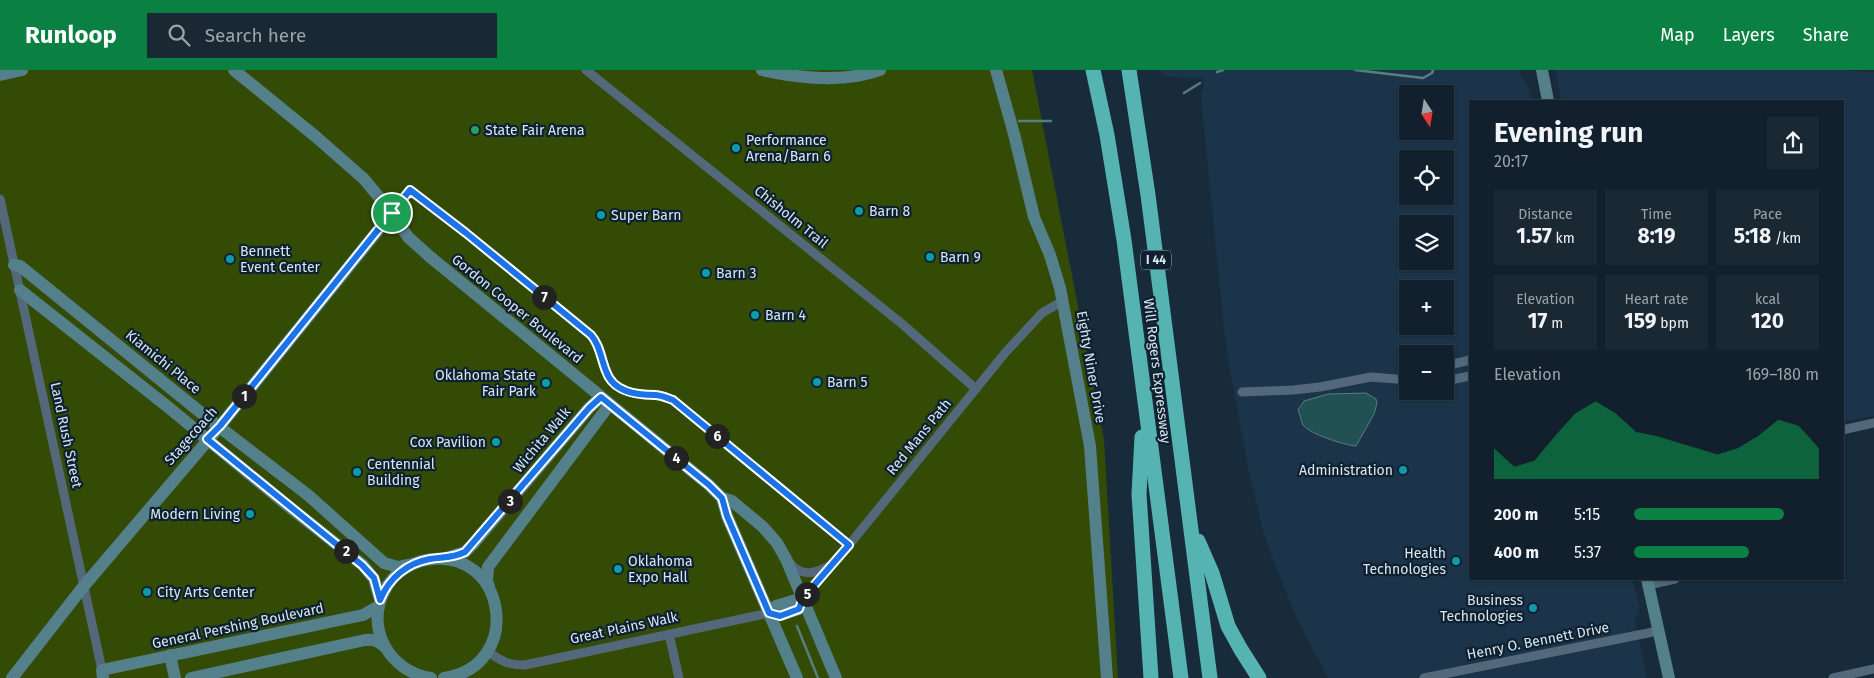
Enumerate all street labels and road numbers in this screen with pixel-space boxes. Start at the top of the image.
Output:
street label: Chisholm Trail [751,182,831,252]
road number: I 44 [1141,250,1171,270]
street label: Gordon Cooper Boulevard [448,251,586,367]
street label: Will Rogers Expressway [1140,297,1174,445]
street label: Eighty Niner Drive [1073,309,1109,425]
street label: Kiamichi Place [122,326,204,398]
street label: Land Rush Street [46,381,86,490]
street label: Red Mans Path [883,395,955,479]
street label: Stagecoach [161,403,221,469]
street label: Wichita Walk [510,403,575,476]
street label: General Pershing Boulevard [151,599,325,653]
street label: Great Plains Walk [569,608,680,648]
street label: Henry O. Bennett Drive [1465,619,1611,663]

